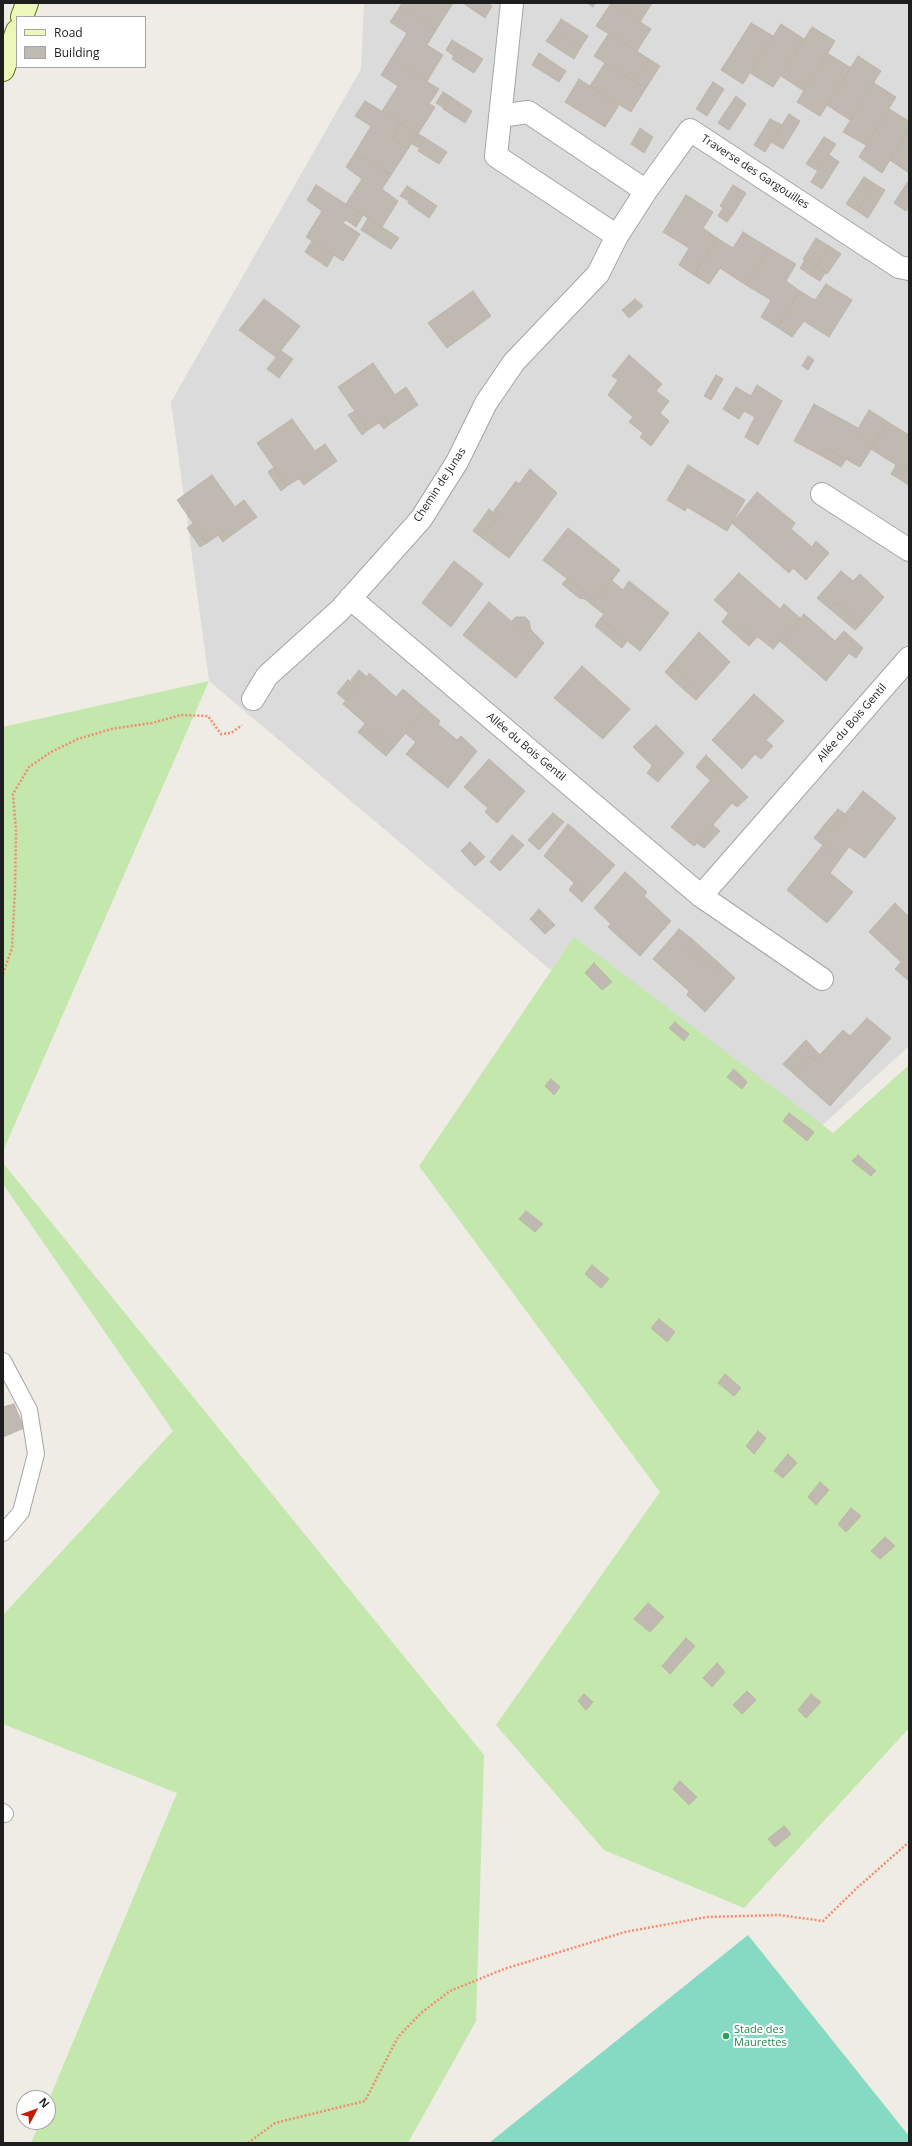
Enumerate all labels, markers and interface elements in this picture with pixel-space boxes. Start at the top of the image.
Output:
legend [16,16,146,68]
text: Road [54,24,83,41]
text: Building [54,44,99,61]
street label: Traverse des Gargouilles [699,132,811,212]
street label: Chemin de Junas [411,445,469,525]
street label: Allée du Bois Gentil [815,681,889,765]
street label: Allée du Bois Gentil [484,710,568,784]
place label: Stade des Maurettes [734,2023,787,2049]
marker: Stade des Maurettes [721,2031,731,2041]
north arrow [16,2090,56,2130]
text: N [36,2094,53,2111]

